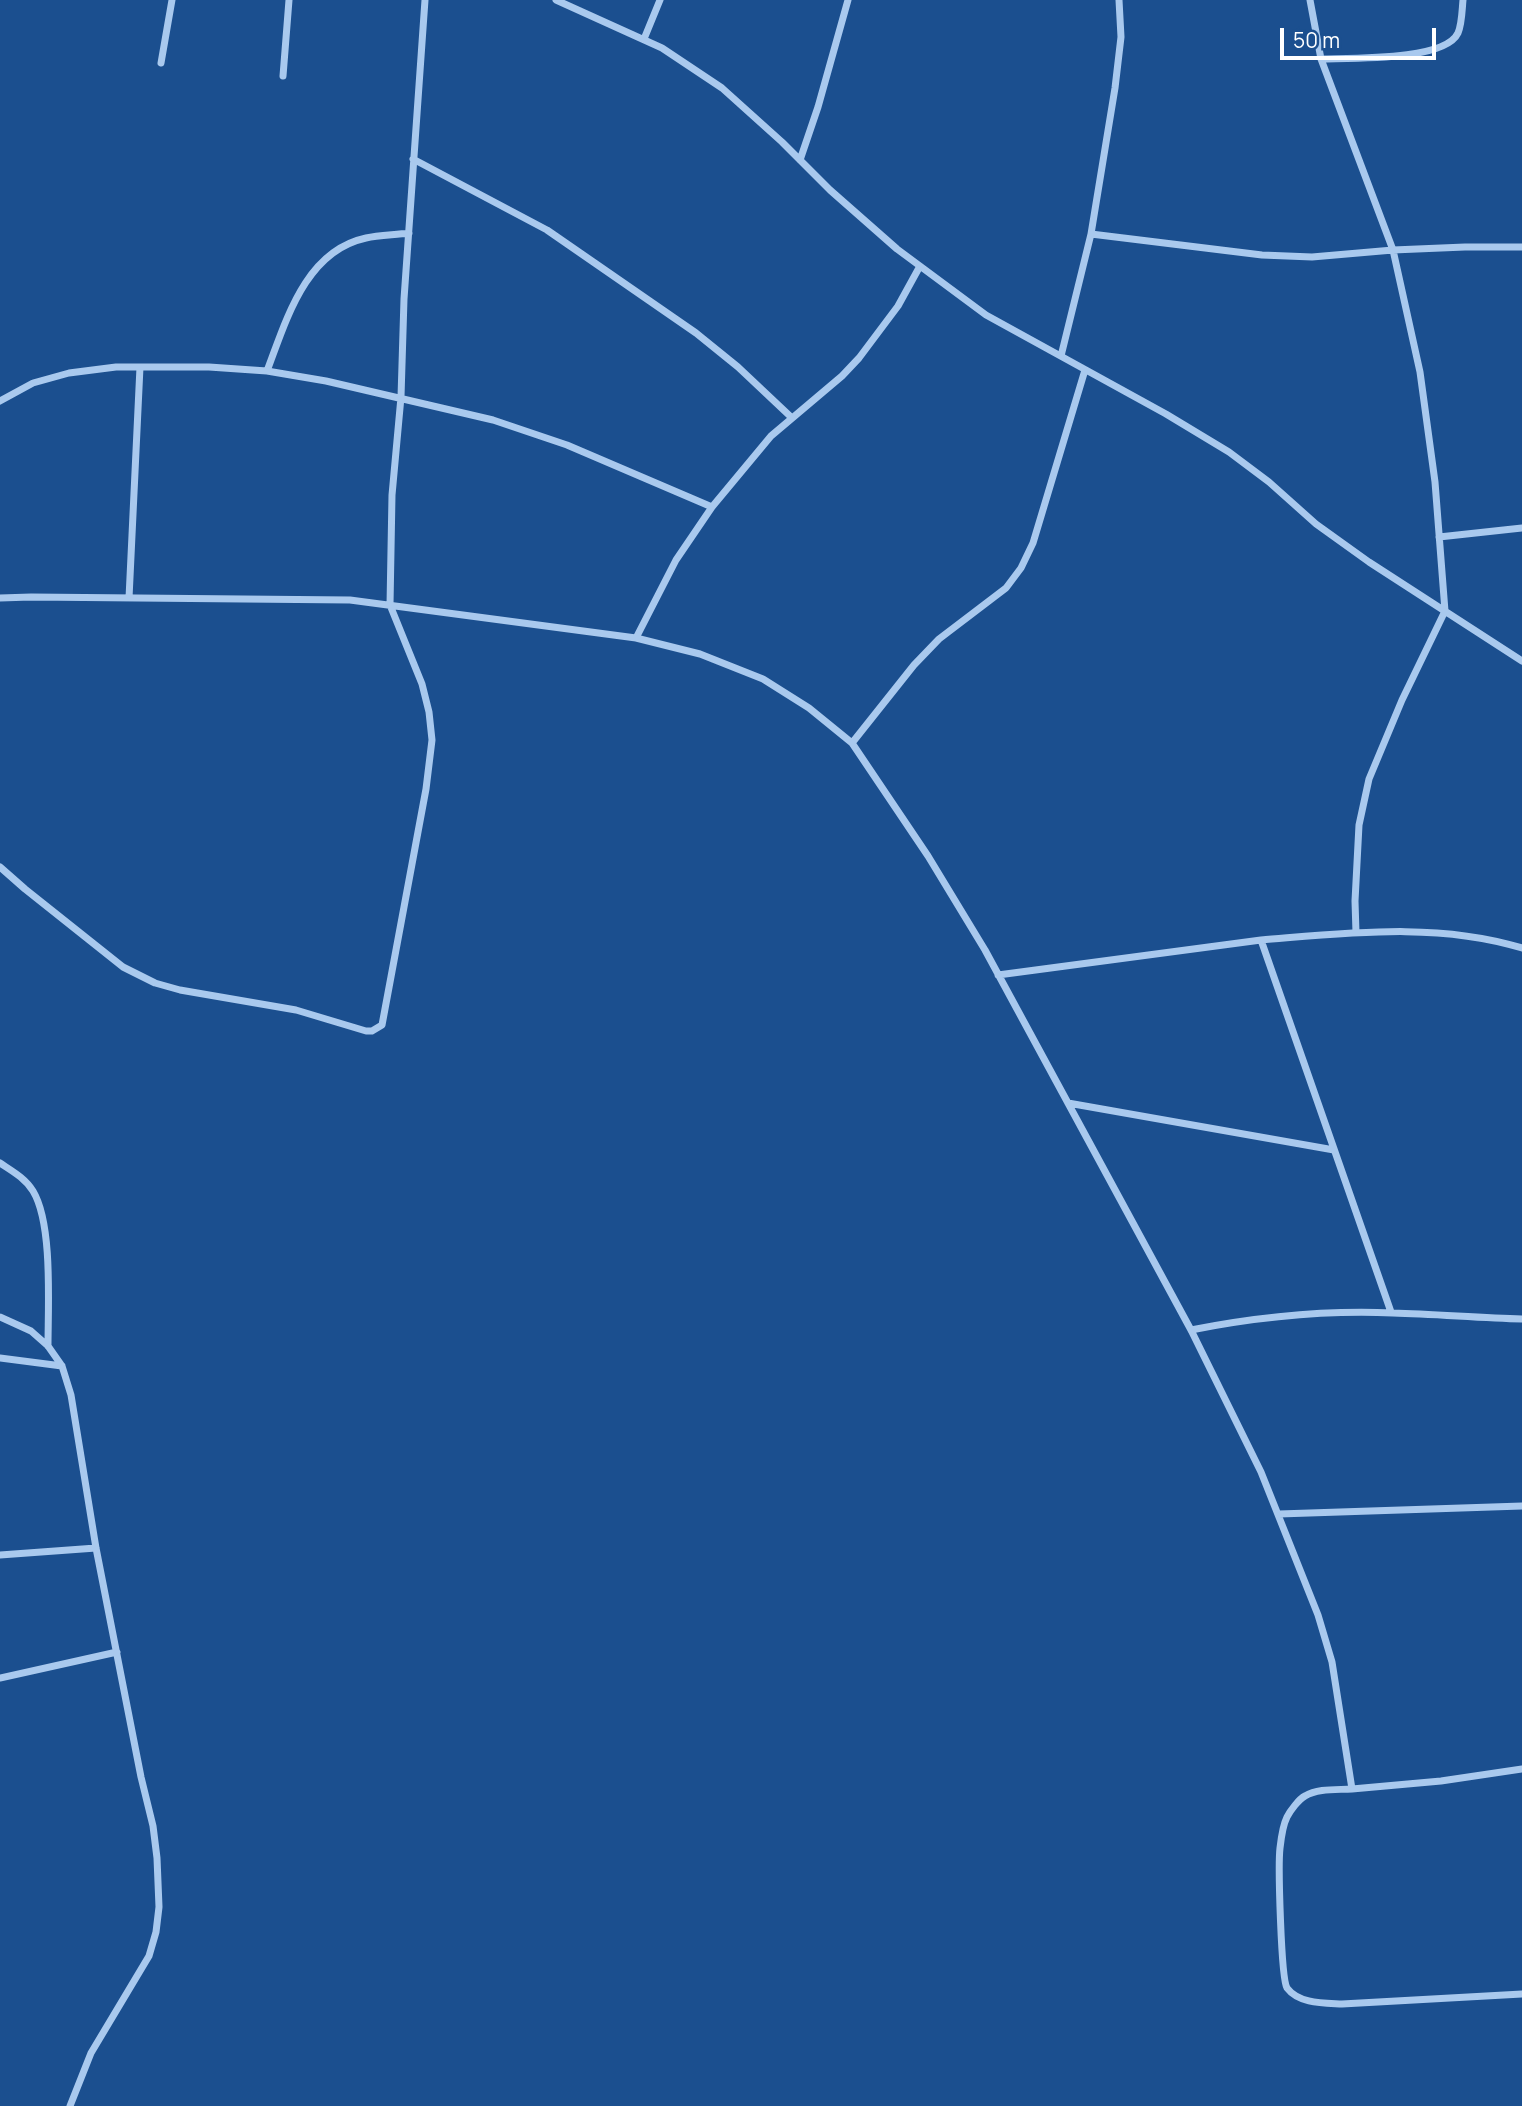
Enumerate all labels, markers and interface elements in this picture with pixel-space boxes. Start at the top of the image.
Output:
scale bar [1284,14,1440,58]
text: 50 m [1293,26,1340,54]

